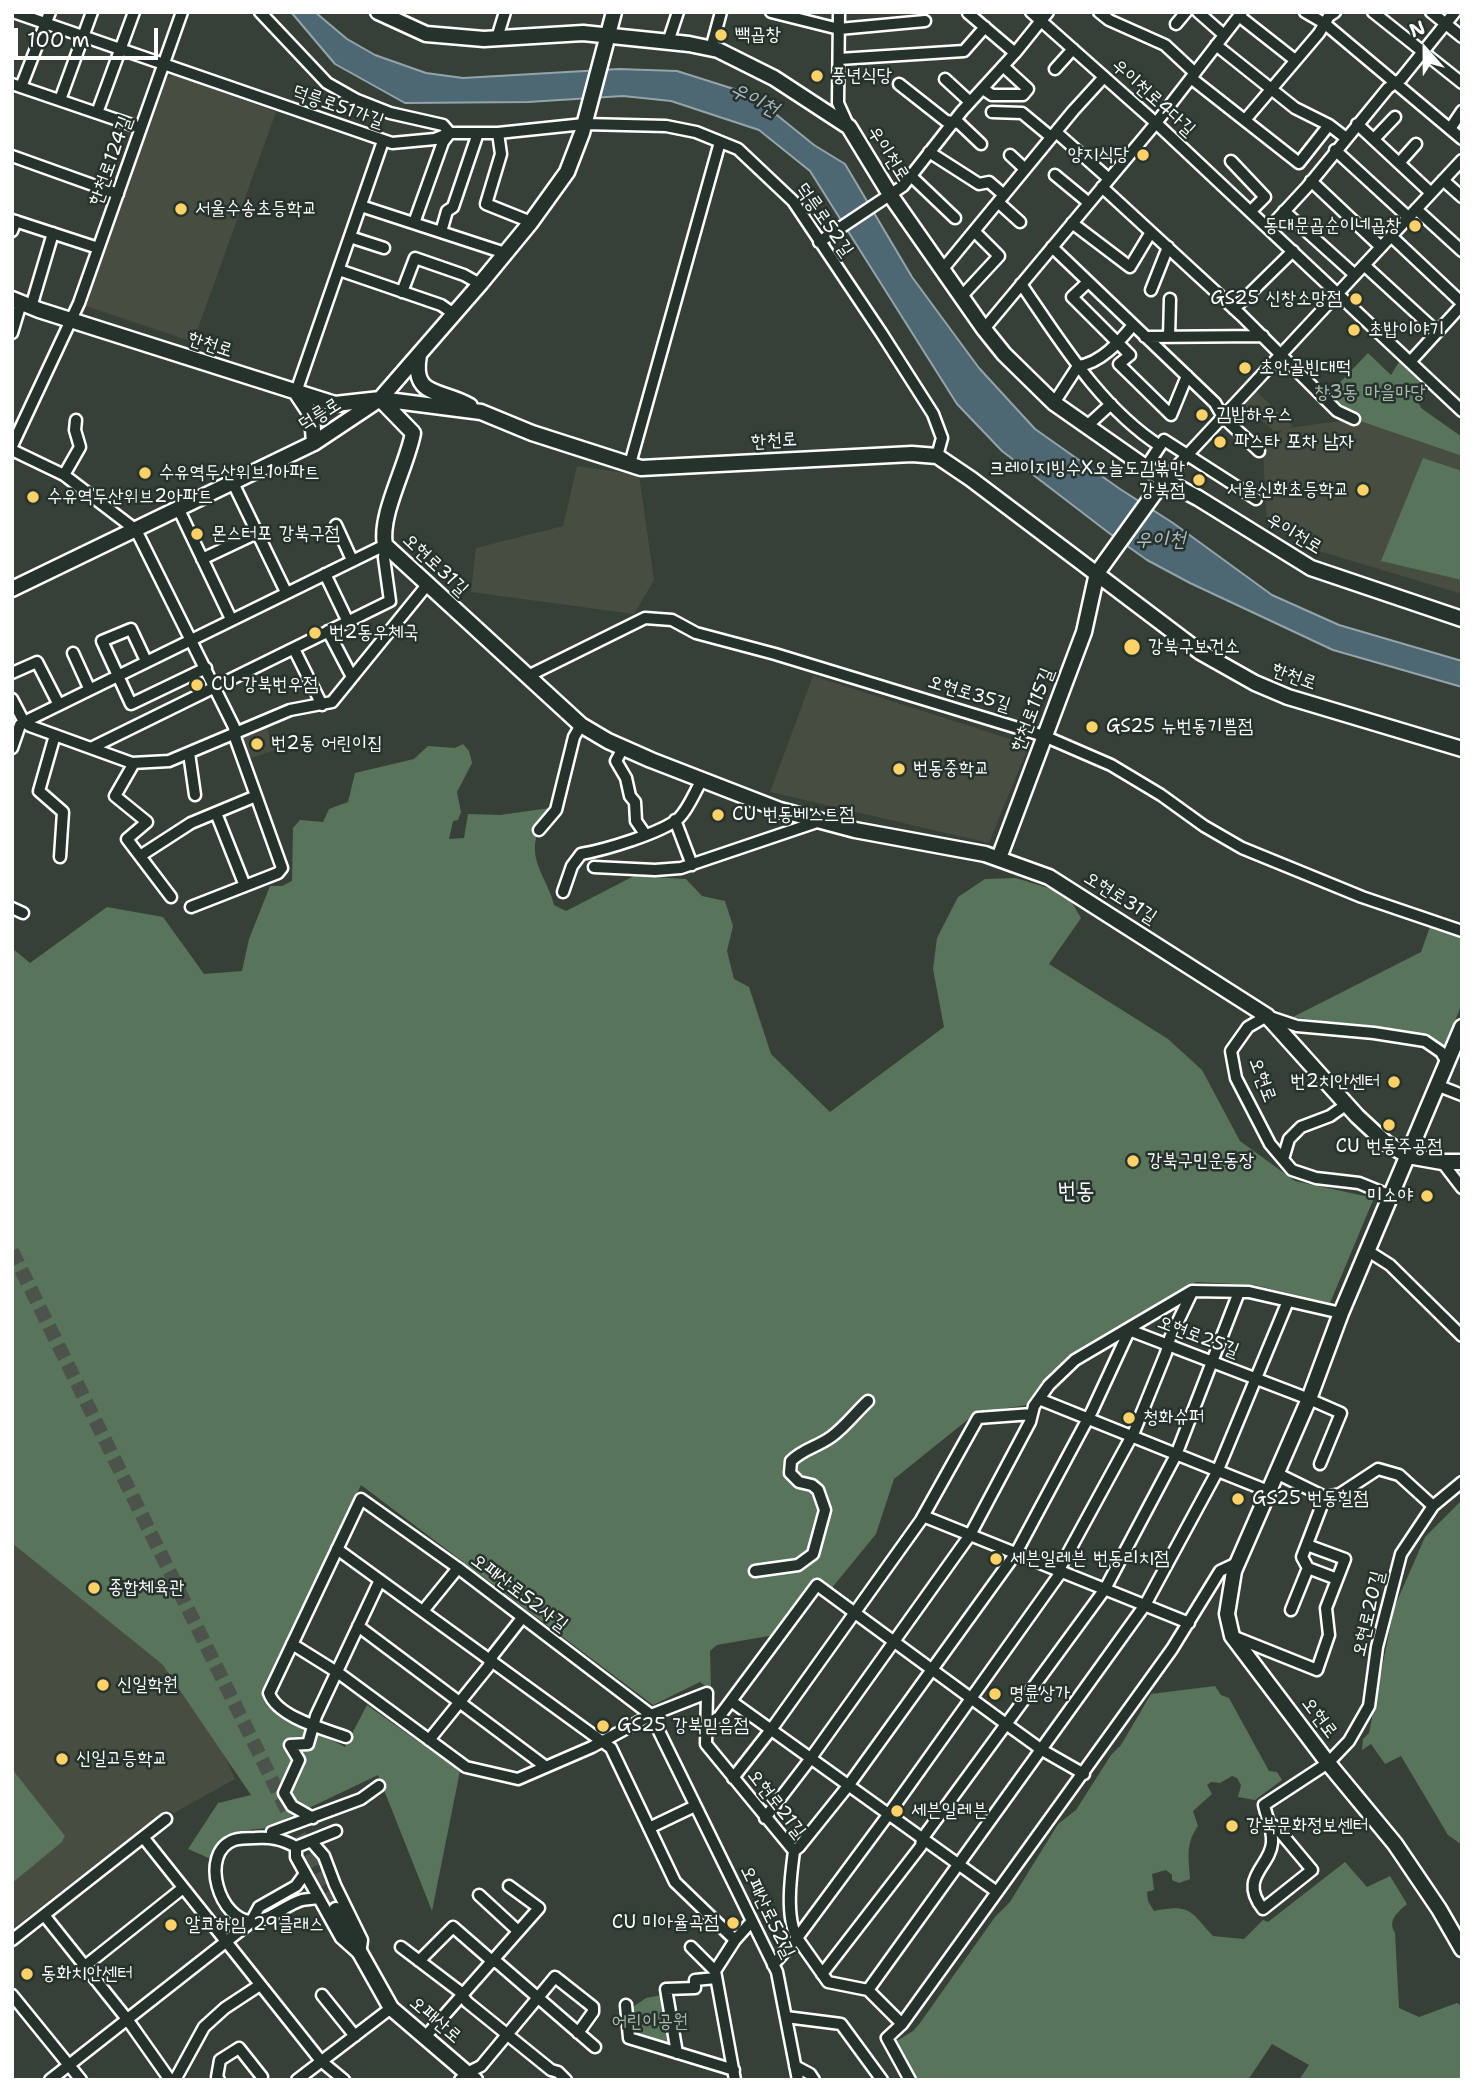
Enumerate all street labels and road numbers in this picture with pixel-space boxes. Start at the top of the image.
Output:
street label: 우이천로4다길 [1106,54,1200,142]
street label: 덕릉로51가길 [289,81,387,133]
street label: 한천로124길 [84,113,138,209]
street label: 우이천로 [862,122,914,186]
street label: 덕릉로52길 [790,179,858,261]
street label: 한천로 [185,327,235,363]
street label: 덕릉로 [295,393,345,437]
street label: 한천로 [751,428,797,454]
street label: 우이천로 [1262,508,1326,560]
street label: 오현로31길 [397,529,473,601]
street label: 한천로 [1269,658,1319,696]
street label: 한천로115길 [1007,665,1059,755]
street label: 오현로35길 [925,671,1013,717]
street label: 오현로31길 [1079,867,1161,929]
street label: 오현로 [1243,1055,1281,1105]
street label: 오현로25길 [1154,1311,1242,1363]
street label: 오패산로52사길 [466,1549,572,1637]
street label: 오현로20길 [1348,1569,1390,1659]
street label: 오현로 [1296,1693,1342,1743]
street label: 오현로21길 [742,1765,810,1843]
street label: 오패산로52길 [735,1862,799,1962]
street label: 오패산로 [404,1992,466,2048]

